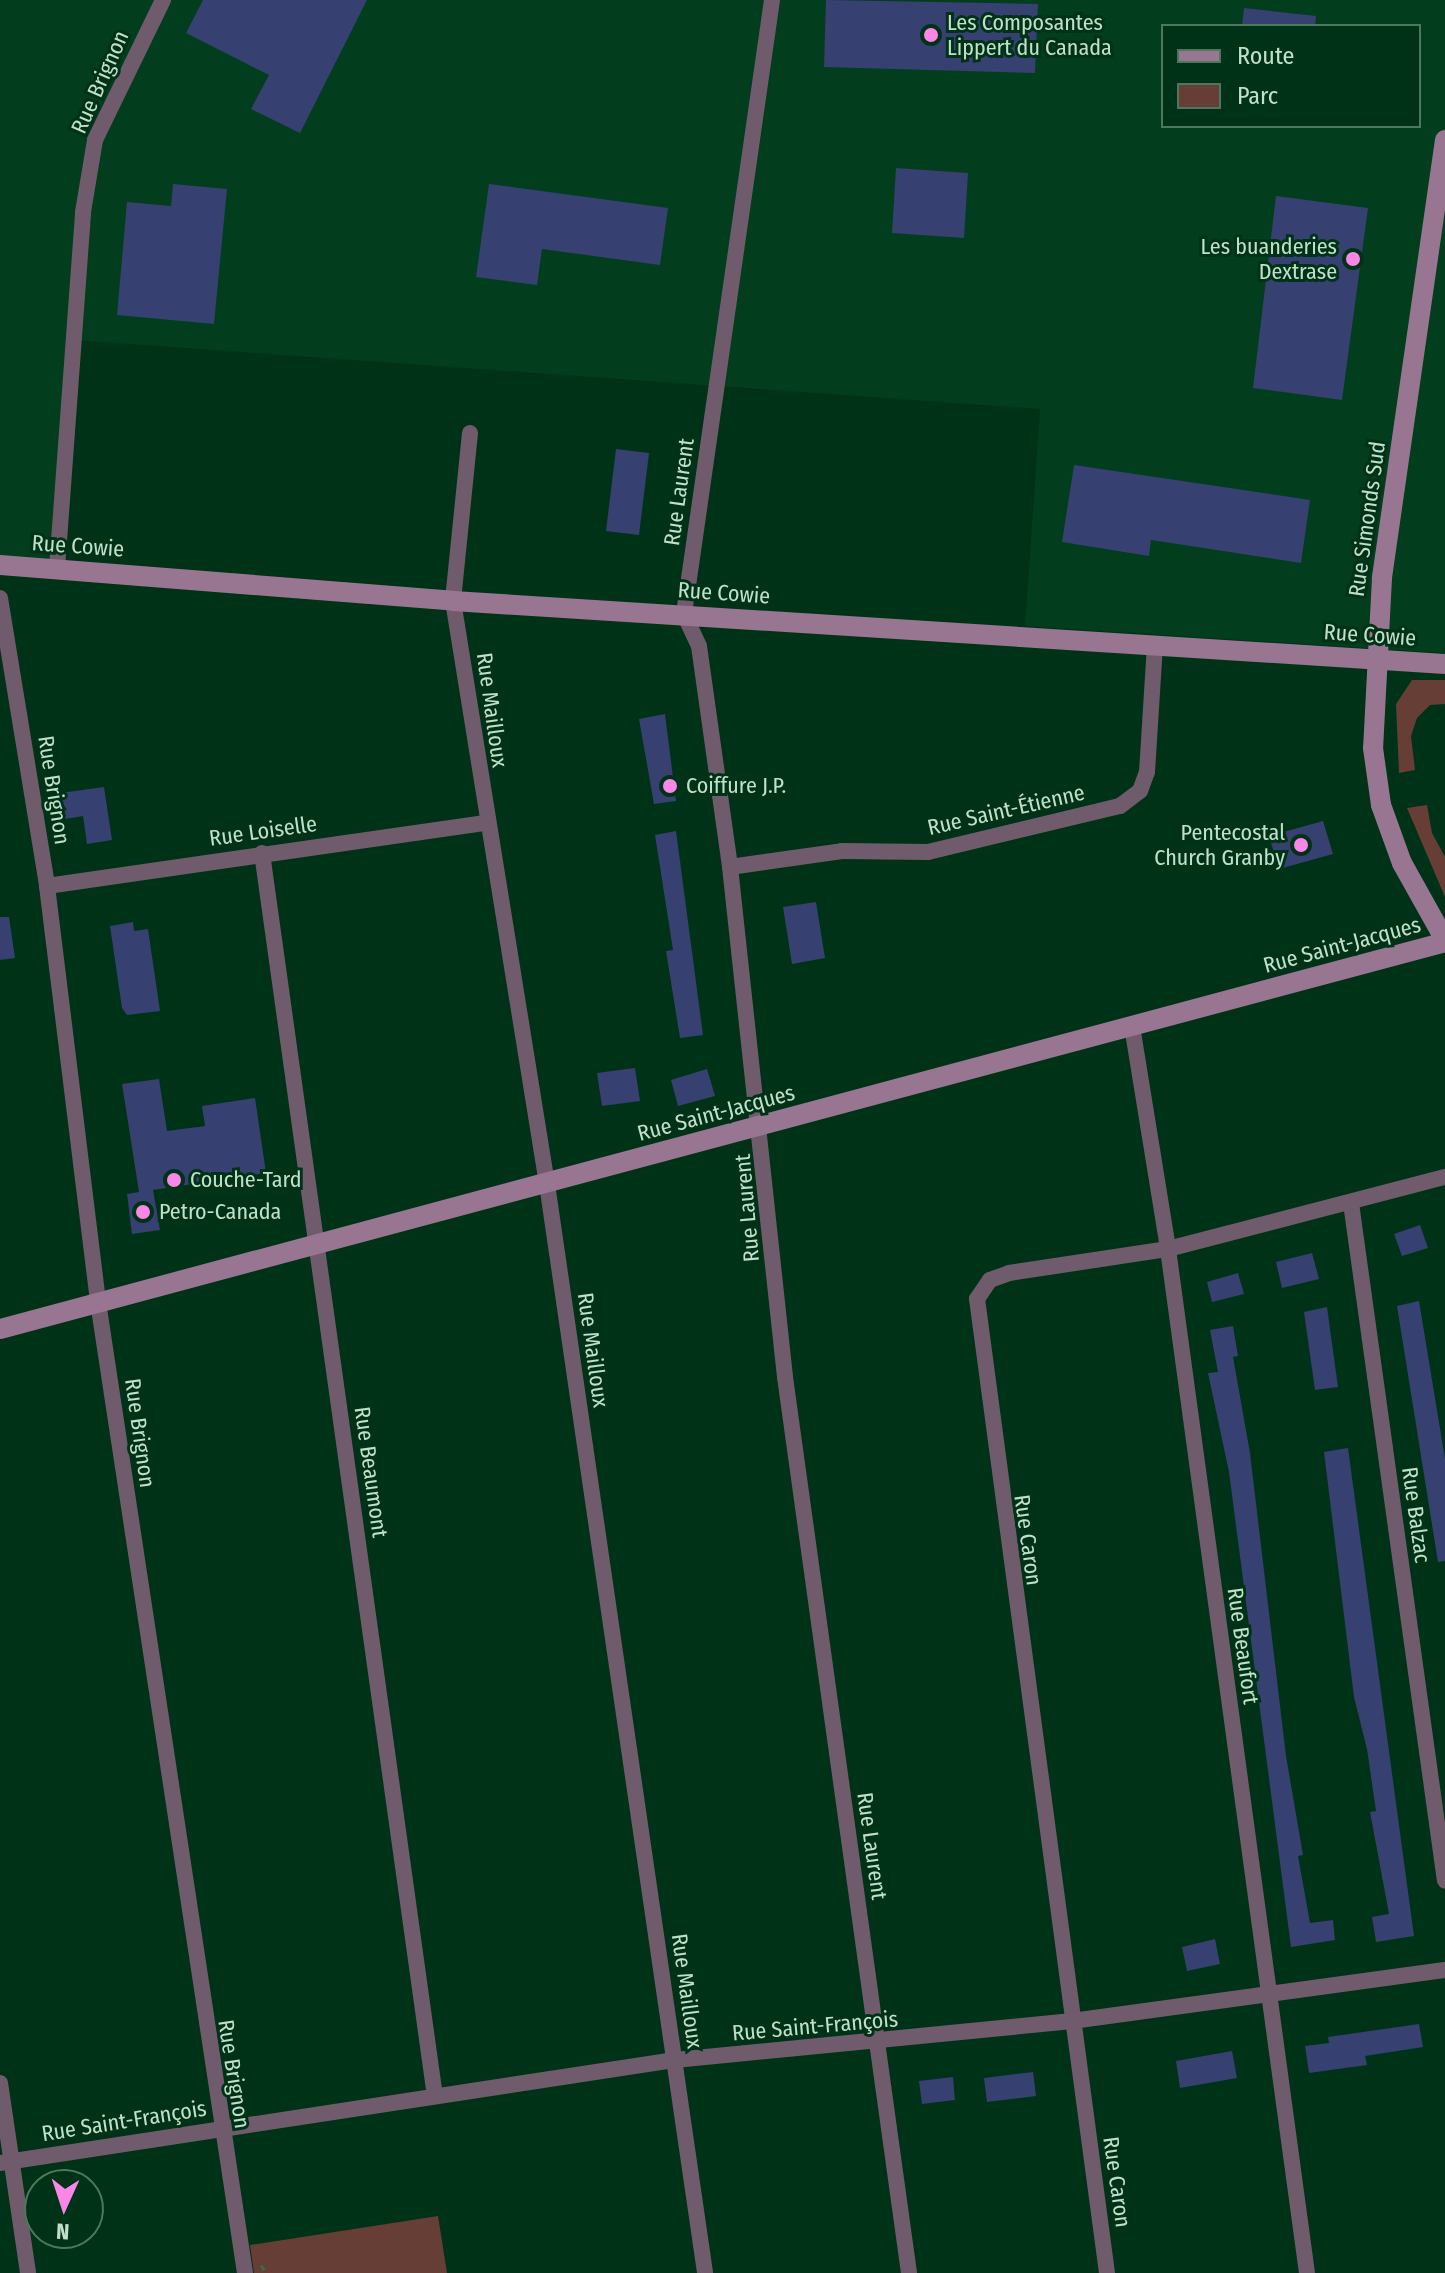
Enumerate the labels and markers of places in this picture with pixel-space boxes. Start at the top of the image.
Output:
place label: Les Composantes Lippert du Canada [947,9,1112,60]
marker: Les Composantes Lippert du Canada [922,26,940,44]
place label: Les buanderies Dextrase [1201,233,1337,284]
marker: Les buanderies Dextrase [1344,250,1362,268]
place label: Coiffure J.P. [686,773,786,799]
marker: Coiffure J.P. [661,777,679,795]
place label: Pentecostal Church Granby [1154,819,1285,870]
marker: Pentecostal Church Granby [1292,836,1310,854]
place label: Couche-Tard [190,1167,301,1193]
marker: Couche-Tard [165,1171,183,1189]
place label: Petro-Canada [159,1199,281,1225]
marker: Petro-Canada [134,1203,152,1221]

